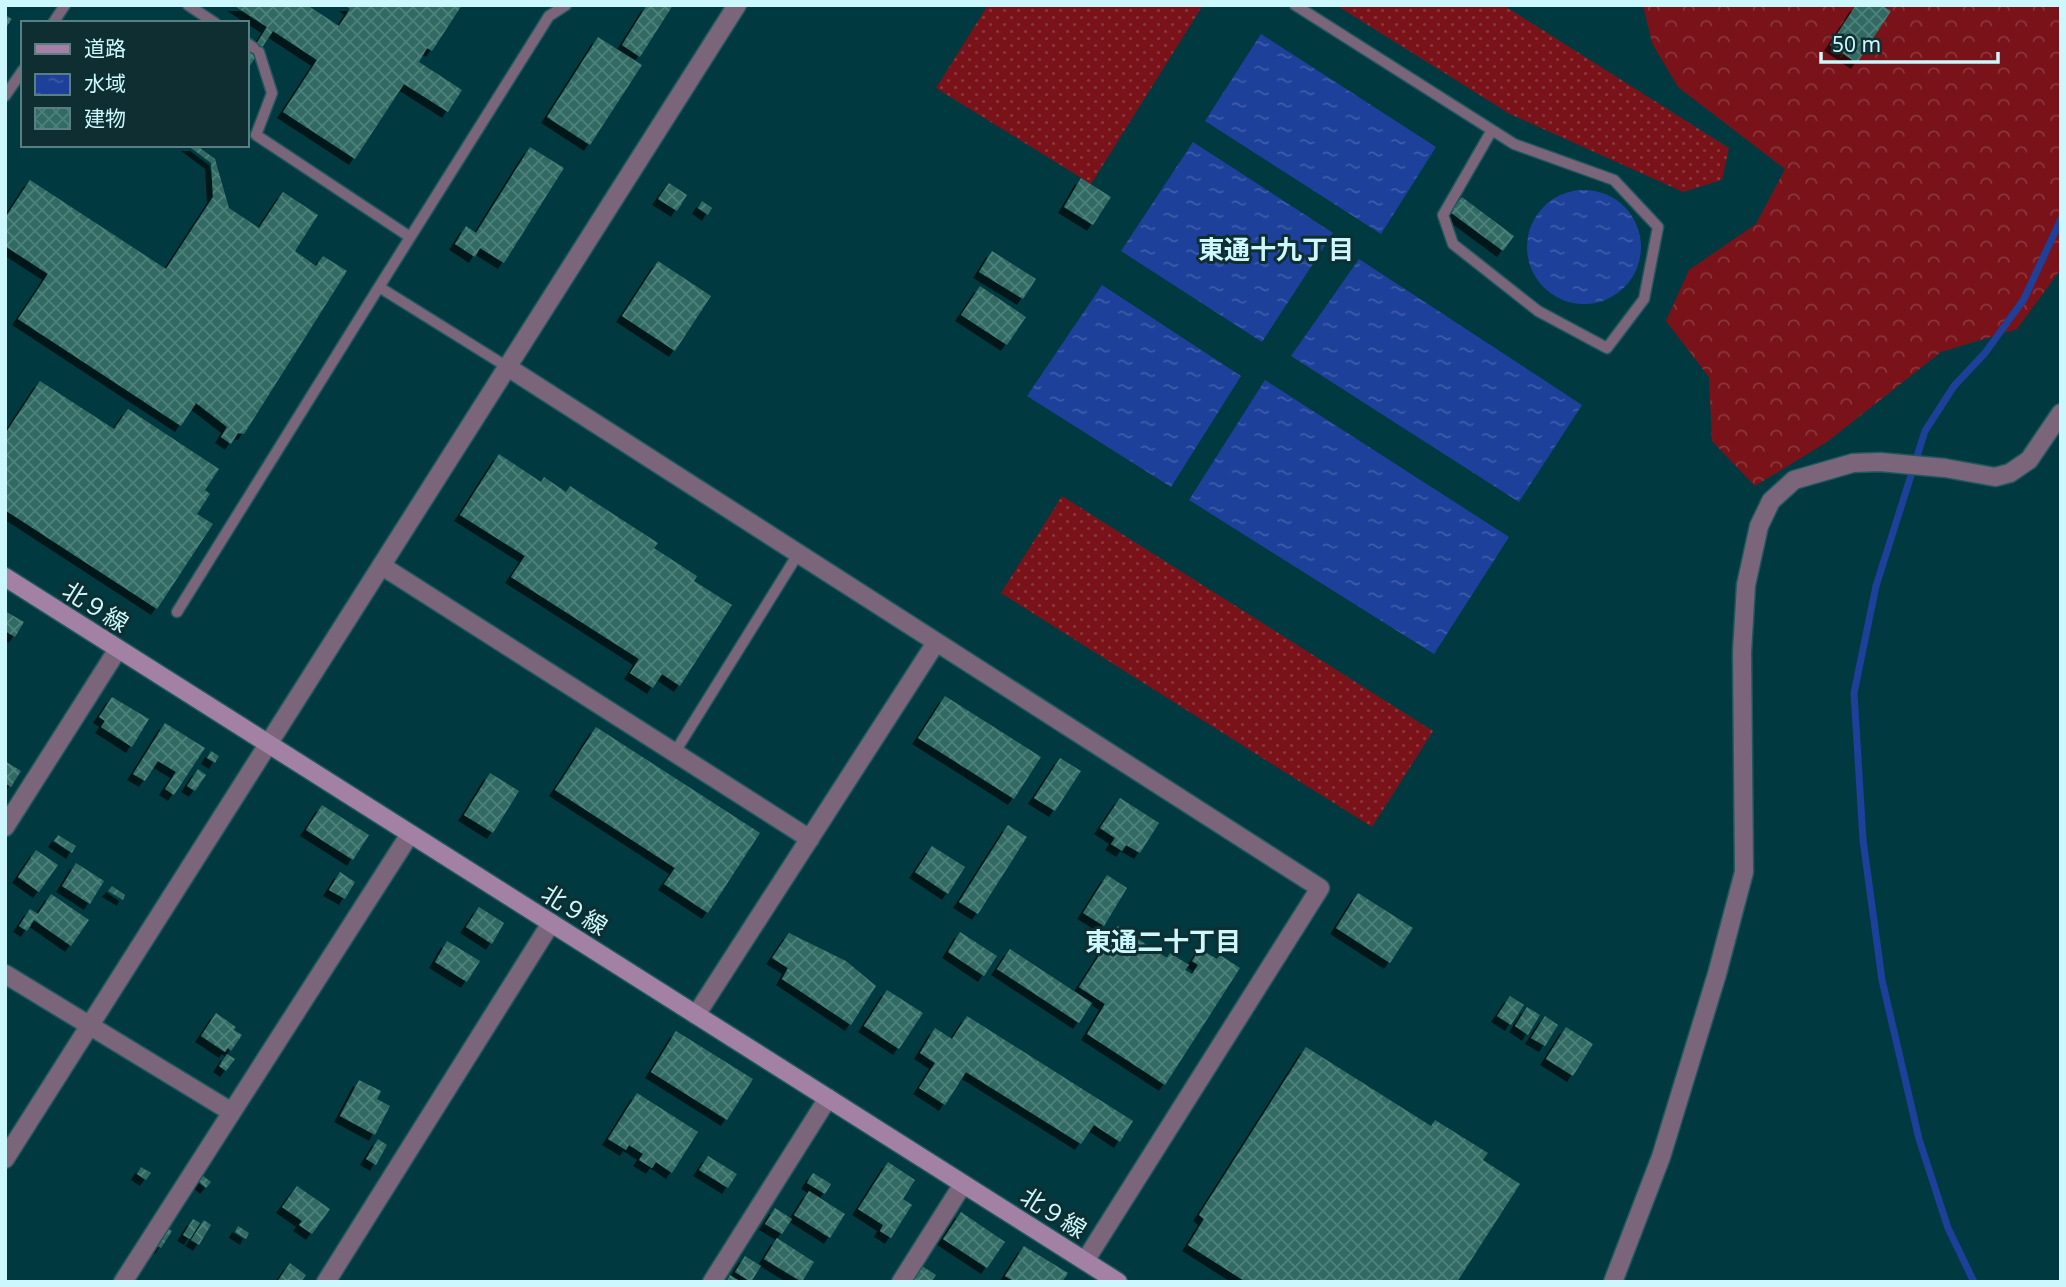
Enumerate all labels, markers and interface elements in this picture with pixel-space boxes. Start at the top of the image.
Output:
legend [21,21,248,147]
scale bar [1821,21,1998,65]
text: 50 m [1832,30,1881,58]
text: 道路 [84,34,126,62]
text: 水域 [84,69,126,97]
text: 建物 [84,104,126,132]
district label: 東通十九丁目 [1198,231,1354,267]
street label: 北９線 [57,573,135,639]
street label: 北９線 [536,876,614,942]
district label: 東通二十丁目 [1085,923,1241,959]
street label: 北９線 [1015,1179,1093,1245]

